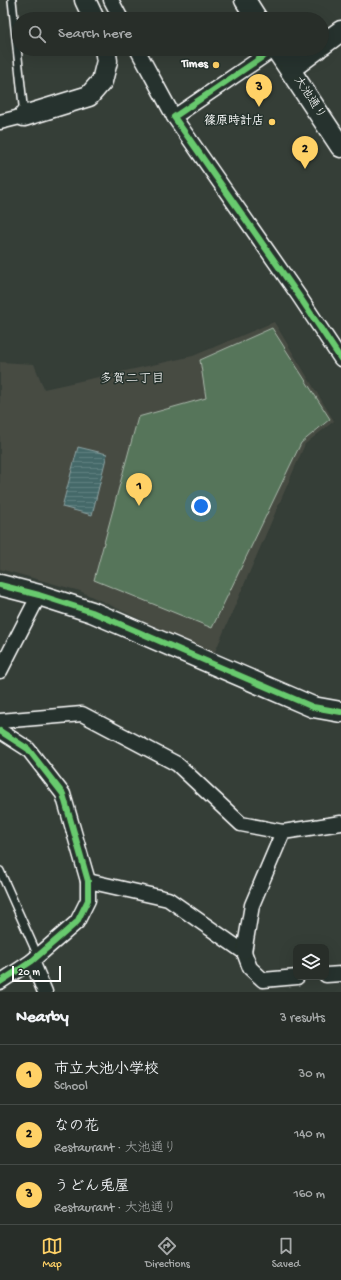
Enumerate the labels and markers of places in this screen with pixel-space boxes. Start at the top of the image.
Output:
place label: Times [181,58,209,72]
marker: Times [211,60,221,70]
pin: 3 [246,74,272,107]
place label: 篠原時計店 [204,114,264,129]
marker: 篠原時計店 [267,117,277,127]
pin: 2 [292,136,318,169]
pin: 1 [126,473,152,506]

